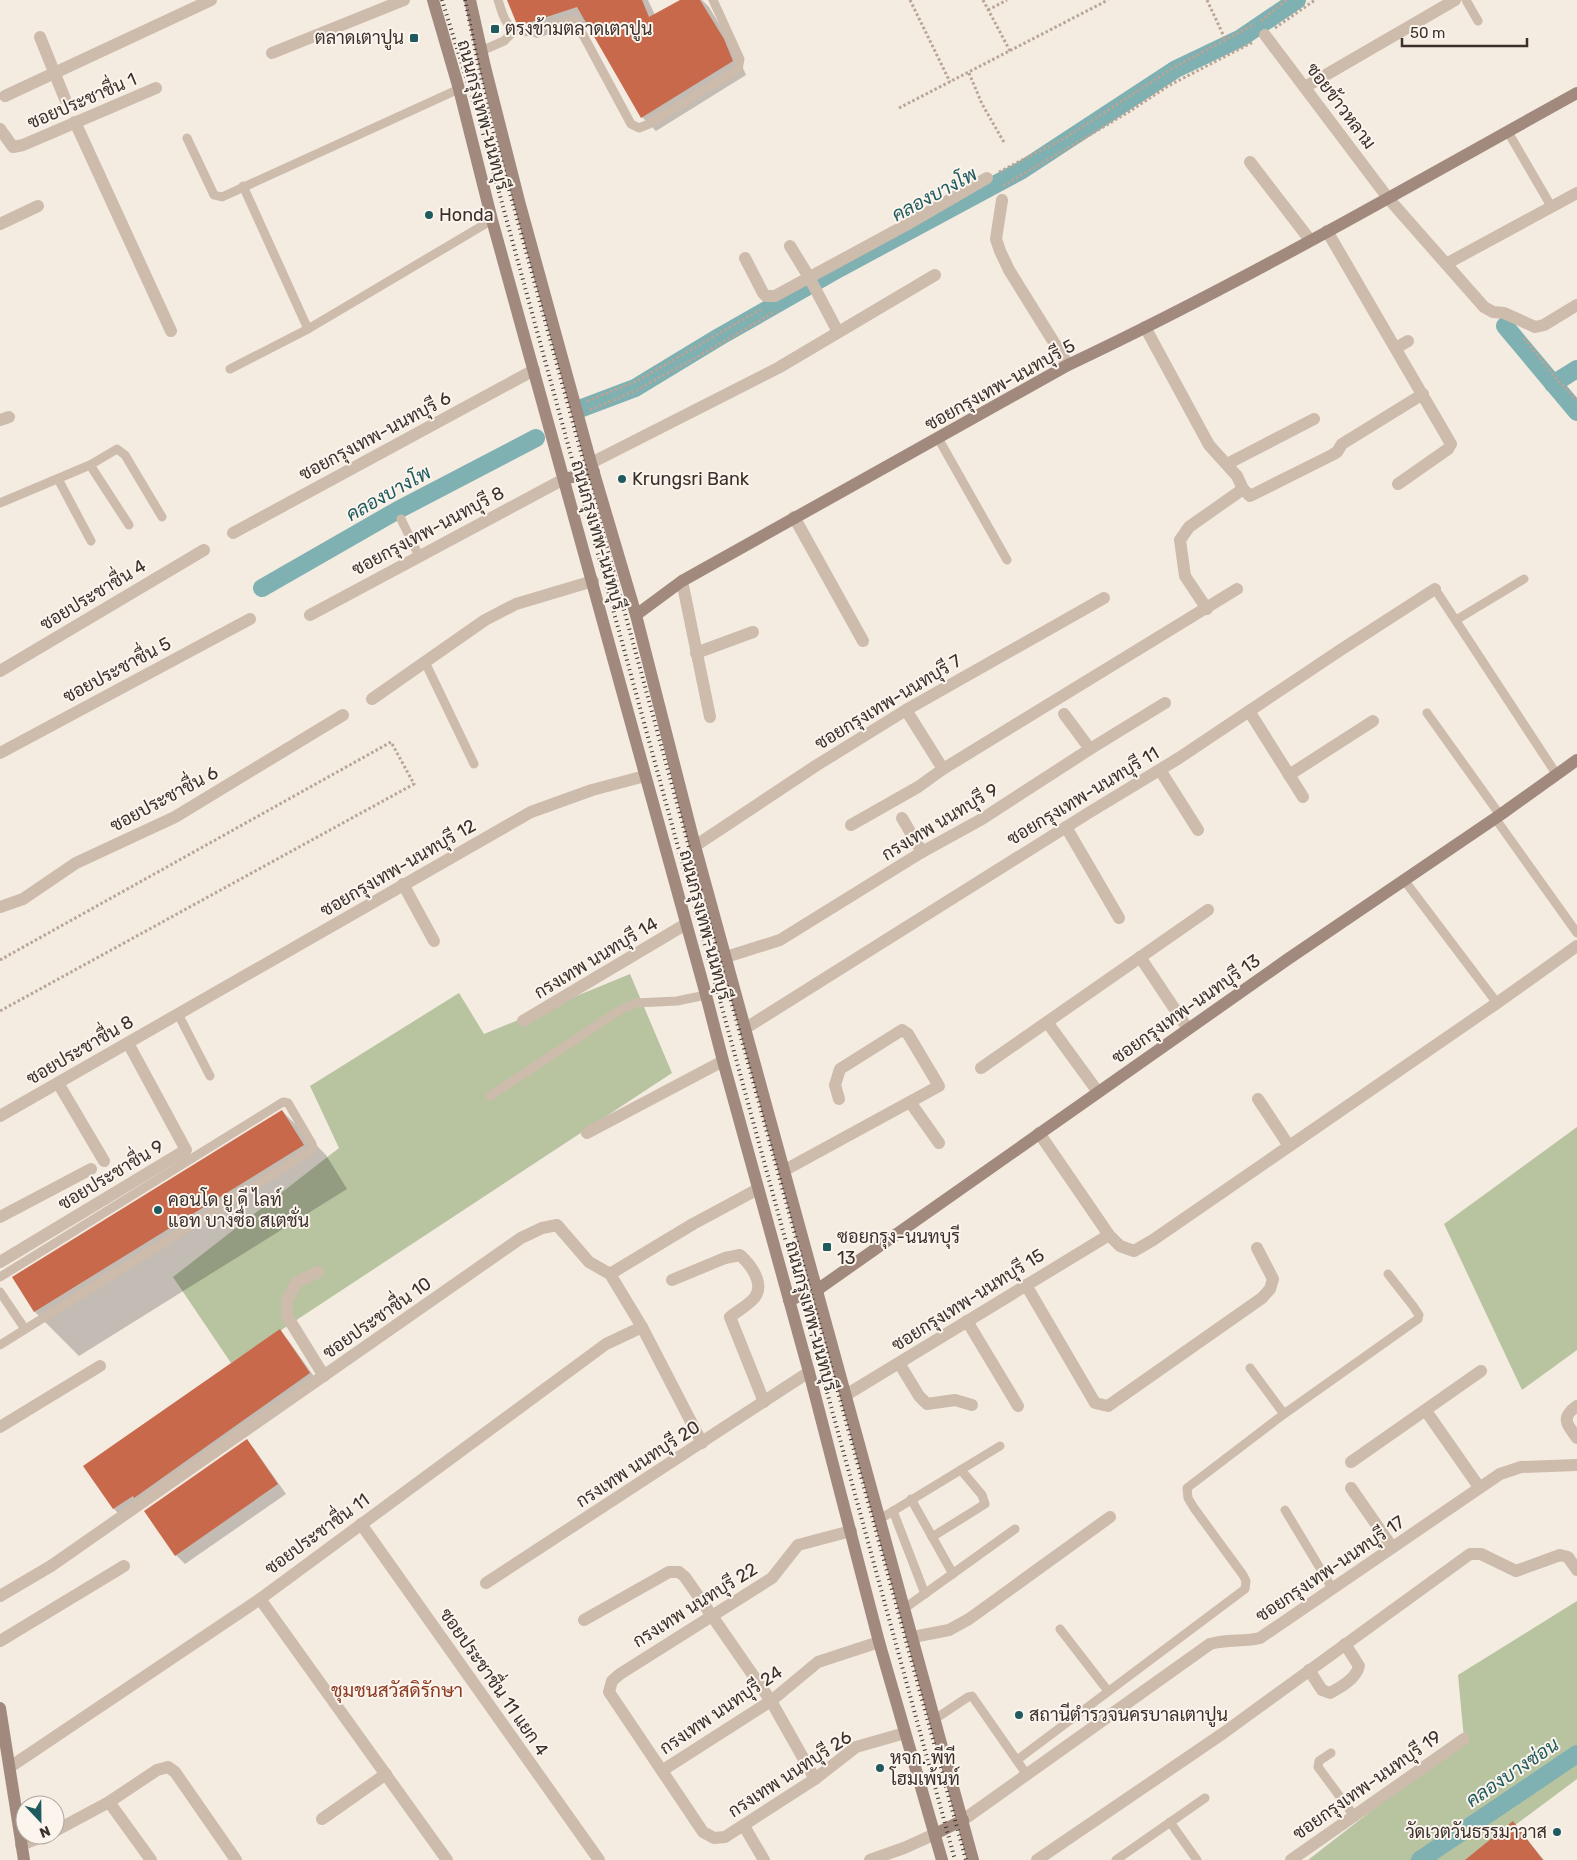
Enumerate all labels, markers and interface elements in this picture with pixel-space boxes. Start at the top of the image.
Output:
scale bar [1402,15,1527,47]
place label: ตรงข้ามตลาดเตาปูน [505,17,653,42]
marker: ตรงข้ามตลาดเตาปูน [489,23,501,35]
text: 50 m [1410,24,1445,42]
place label: ตลาดเตาปูน [315,27,404,51]
marker: ตลาดเตาปูน [408,32,420,44]
street label: ถนนกรุงเทพ-นนทบุรี [451,37,516,193]
street label: ซอยข้าวหลาม [1301,58,1381,153]
street label: ซอยประชาชื่น 1 [22,64,140,134]
water label: คลองบางโพ [887,161,981,226]
place label: Honda [439,204,494,226]
marker: Honda [423,209,435,221]
street label: ซอยกรุงเทพ-นนทบุรี 5 [920,333,1079,436]
street label: ซอยกรุงเทพ-นนทบุรี 6 [294,385,455,486]
street label: ถนนกรุงเทพ-นนทบุรี [565,457,632,613]
water label: คลองบางโพ [341,460,435,526]
place label: Krungsri Bank [632,468,750,490]
marker: Krungsri Bank [616,473,628,485]
street label: ซอยกรุงเทพ-นนทบุรี 8 [347,480,508,581]
street label: ซอยประชาชื่น 4 [33,550,150,635]
street label: ซอยประชาชื่น 5 [57,628,175,708]
street label: ซอยกรุงเทพ-นนทบุรี 7 [810,648,966,755]
street label: ซอยกรุงเทพ-นนทบุรี 11 [1002,740,1163,851]
street label: ซอยประชาชื่น 6 [104,757,222,837]
street label: กรงเทพ นนทบุรี 9 [877,777,1003,866]
street label: ซอยกรุงเทพ-นนทบุรี 12 [315,813,480,922]
street label: ถนนกรุงเทพ-นนทบุรี [673,847,738,1003]
street label: กรงเทพ นนทบุรี 14 [529,911,662,1004]
street label: ซอยกรุงเทพ-นนทบุรี 13 [1106,948,1265,1069]
street label: ซอยประชาชื่น 8 [20,1006,137,1090]
street label: ซอยประชาชื่น 9 [52,1131,168,1215]
place label: คอนโด ยู ดี ไลท์ แอท บางซื่อ สเตชั่น [168,1187,309,1232]
marker: คอนโด ยู ดี ไลท์ แอท บางซื่อ สเตชั่น [152,1204,164,1216]
place label: ซอยกรุง-นนทบุรี 13 [837,1224,960,1269]
street label: ถนนกรุงเทพ-นนทบุรี [779,1238,844,1394]
marker: ซอยกรุง-นนทบุรี 13 [821,1241,833,1253]
street label: ซอยกรุงเทพ-นนทบุรี 15 [886,1242,1049,1357]
street label: ซอยประชาชื่น 10 [316,1268,436,1364]
street label: กรงเทพ นนทบุรี 20 [571,1414,705,1513]
street label: ซอยประชาชื่น 11 [257,1485,374,1579]
street label: ซอยกรุงเทพ-นนทบุรี 17 [1250,1509,1409,1628]
street label: กรงเทพ นนทบุรี 22 [628,1556,762,1653]
street label: ซอยประชาชื่น 11 แยก 4 [435,1601,557,1760]
street label: กรงเทพ นนทบุรี 24 [654,1659,787,1760]
district label: ชุมชนสวัสดิรักษา [331,1679,463,1703]
place label: สถานีตำรวจนครบาลเตาปูน [1029,1702,1228,1728]
marker: สถานีตำรวจนครบาลเตาปูน [1013,1709,1025,1721]
street label: กรงเทพ นนทบุรี 26 [723,1724,857,1823]
street label: ซอยกรุงเทพ-นนทบุรี 19 [1287,1724,1446,1845]
water label: คลองบางซ่อน [1461,1733,1563,1812]
place label: หจก. พีที โฮมเพ้นท์ [889,1745,960,1790]
marker: หจก. พีที โฮมเพ้นท์ [874,1762,886,1774]
north arrow [15,1795,65,1845]
place label: วัดเวตวันธรรมาวาส [1405,1821,1547,1843]
text: N [37,1822,53,1841]
marker: วัดเวตวันธรรมาวาส [1551,1826,1563,1838]

